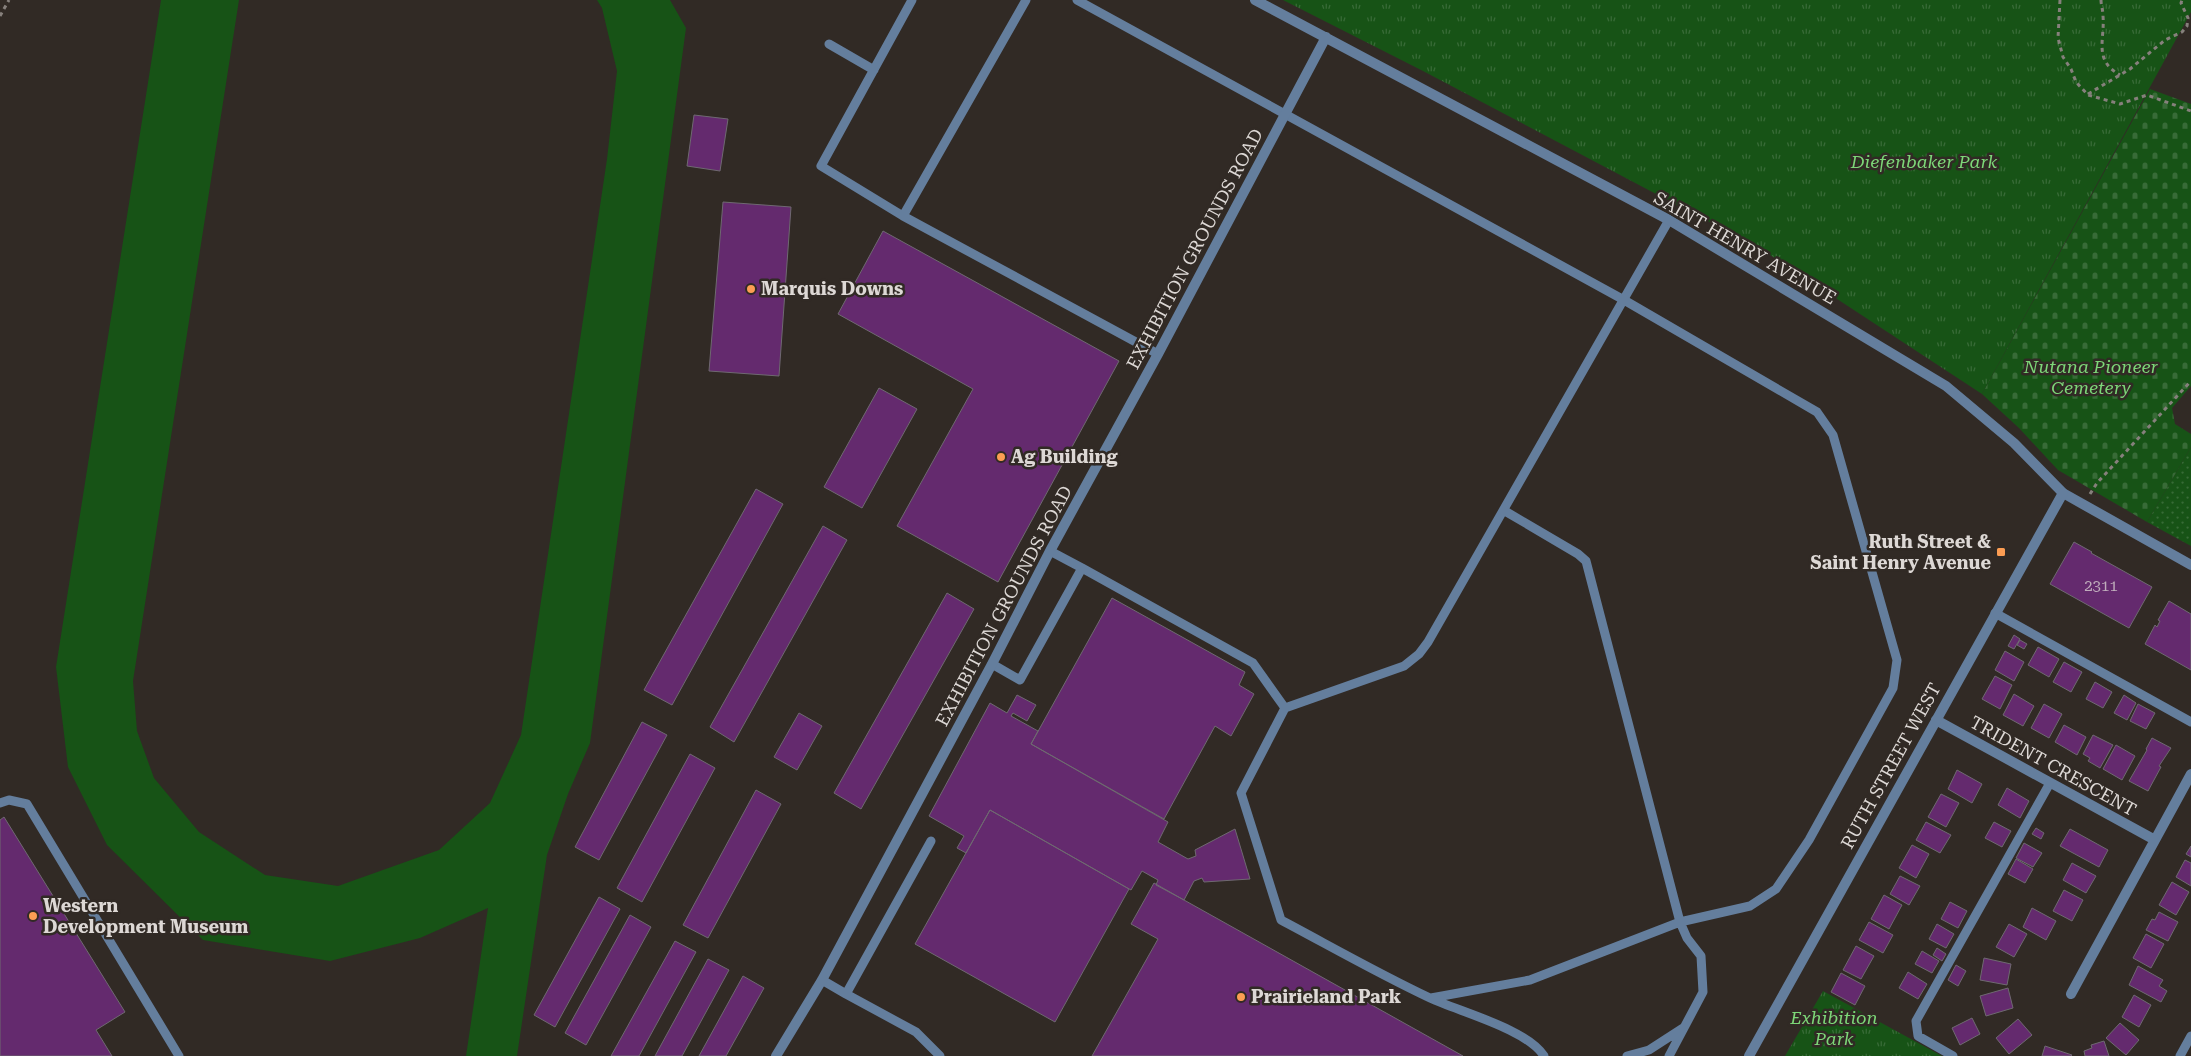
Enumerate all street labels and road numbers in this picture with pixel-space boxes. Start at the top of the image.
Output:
street label: EXHIBITION GROUNDS ROAD [1122,125,1267,373]
street label: SAINT HENRY AVENUE [1650,187,1840,308]
street label: EXHIBITION GROUNDS ROAD [931,482,1076,730]
street label: RUTH STREET WEST [1836,679,1945,852]
street label: TRIDENT CRESCENT [1966,711,2140,820]

